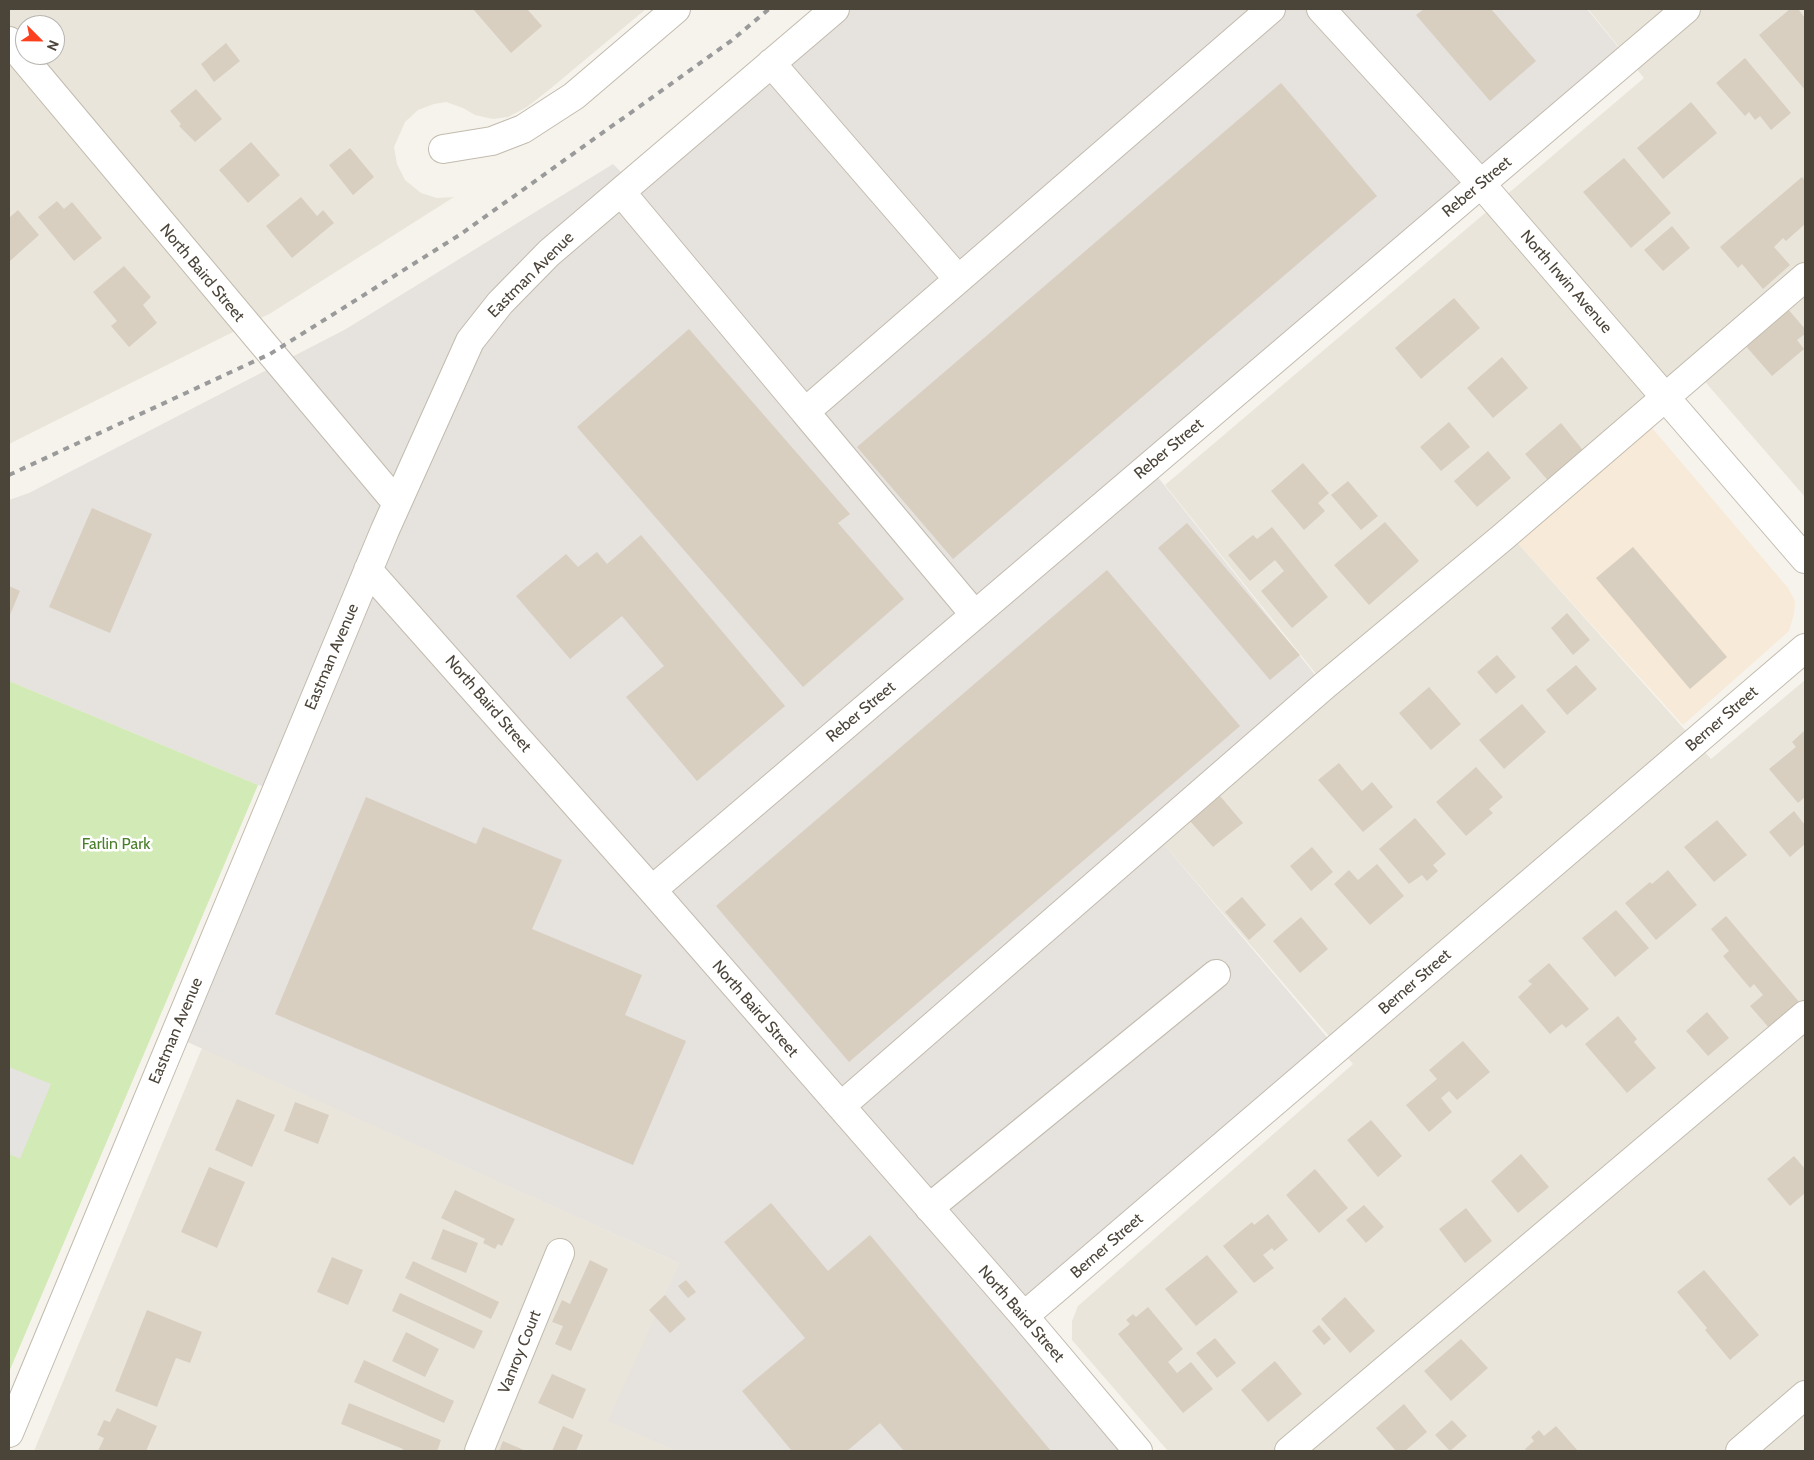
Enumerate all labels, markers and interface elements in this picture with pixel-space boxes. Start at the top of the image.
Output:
north arrow [15,15,65,65]
text: N [43,37,63,54]
street label: Reber Street [1439,153,1515,221]
street label: North Baird Street [156,220,248,326]
street label: North Irwin Avenue [1516,227,1616,337]
street label: Eastman Avenue [484,228,578,322]
street label: Reber Street [1131,415,1207,483]
street label: Eastman Avenue [301,601,363,713]
street label: North Baird Street [441,652,535,756]
street label: Reber Street [823,678,899,746]
street label: Berner Street [1682,682,1762,756]
park label: Farlin Park [82,834,150,854]
street label: Berner Street [1375,945,1455,1019]
street label: North Baird Street [708,957,802,1061]
street label: Eastman Avenue [145,975,207,1087]
street label: Berner Street [1067,1209,1147,1283]
street label: North Baird Street [974,1262,1068,1366]
street label: Vanroy Court [495,1308,545,1396]

